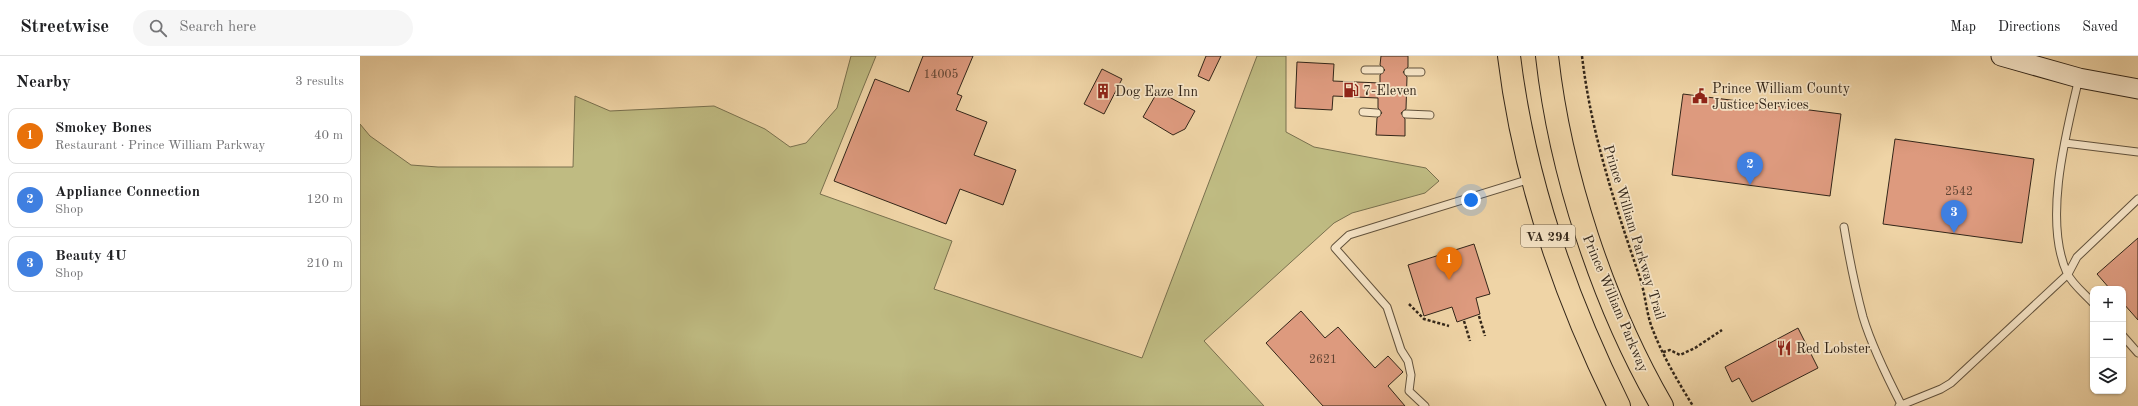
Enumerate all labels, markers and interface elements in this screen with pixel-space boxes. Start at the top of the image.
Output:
search box [133,10,413,46]
icon: search [147,17,169,39]
text: Streetwise [20,18,109,37]
text: Search here [179,20,256,35]
text: Map [1950,20,1976,34]
text: Directions [1998,20,2060,34]
text: Saved [2082,20,2118,34]
house number: 14005 [924,68,958,81]
text: Nearby [16,74,71,91]
text: 3 results [295,75,344,88]
fuel station icon: 7-Eleven [1342,81,1360,99]
building icon: Dog Eaze Inn [1094,82,1112,100]
place label: Prince William County Justice Services [1712,82,1851,112]
place label: 7-Eleven [1363,84,1417,98]
place label: Dog Eaze Inn [1115,85,1199,99]
public building icon: Prince William County Justice Services [1691,87,1709,105]
text: Smokey Bones [55,121,151,136]
text: 1 [26,129,34,142]
text: 40 m [314,129,343,142]
text: Restaurant · Prince William Parkway [55,139,265,152]
street label: Prince William Parkway Trail [1600,143,1670,321]
pin: 2 [1737,152,1763,185]
text: Appliance Connection [55,185,200,200]
house number: 2542 [1945,185,1973,198]
your location [1461,190,1481,210]
text: 2 [26,193,34,206]
text: 120 m [306,193,343,206]
pin: 3 [1941,200,1967,233]
text: Shop [55,203,83,216]
road number: VA 294 [1521,225,1575,247]
street label: Prince William Parkway [1579,232,1653,374]
pin: 1 [1436,247,1462,280]
text: Beauty 4U [55,249,127,264]
text: 3 [26,257,34,270]
text: 210 m [306,257,343,270]
text: Shop [55,267,83,280]
map controls [2090,286,2126,394]
button: + [2090,286,2126,322]
button: − [2090,322,2126,358]
restaurant icon: Red Lobster [1775,339,1793,357]
place label: Red Lobster [1796,342,1871,356]
house number: 2621 [1309,354,1337,366]
button: layers [2090,358,2126,394]

